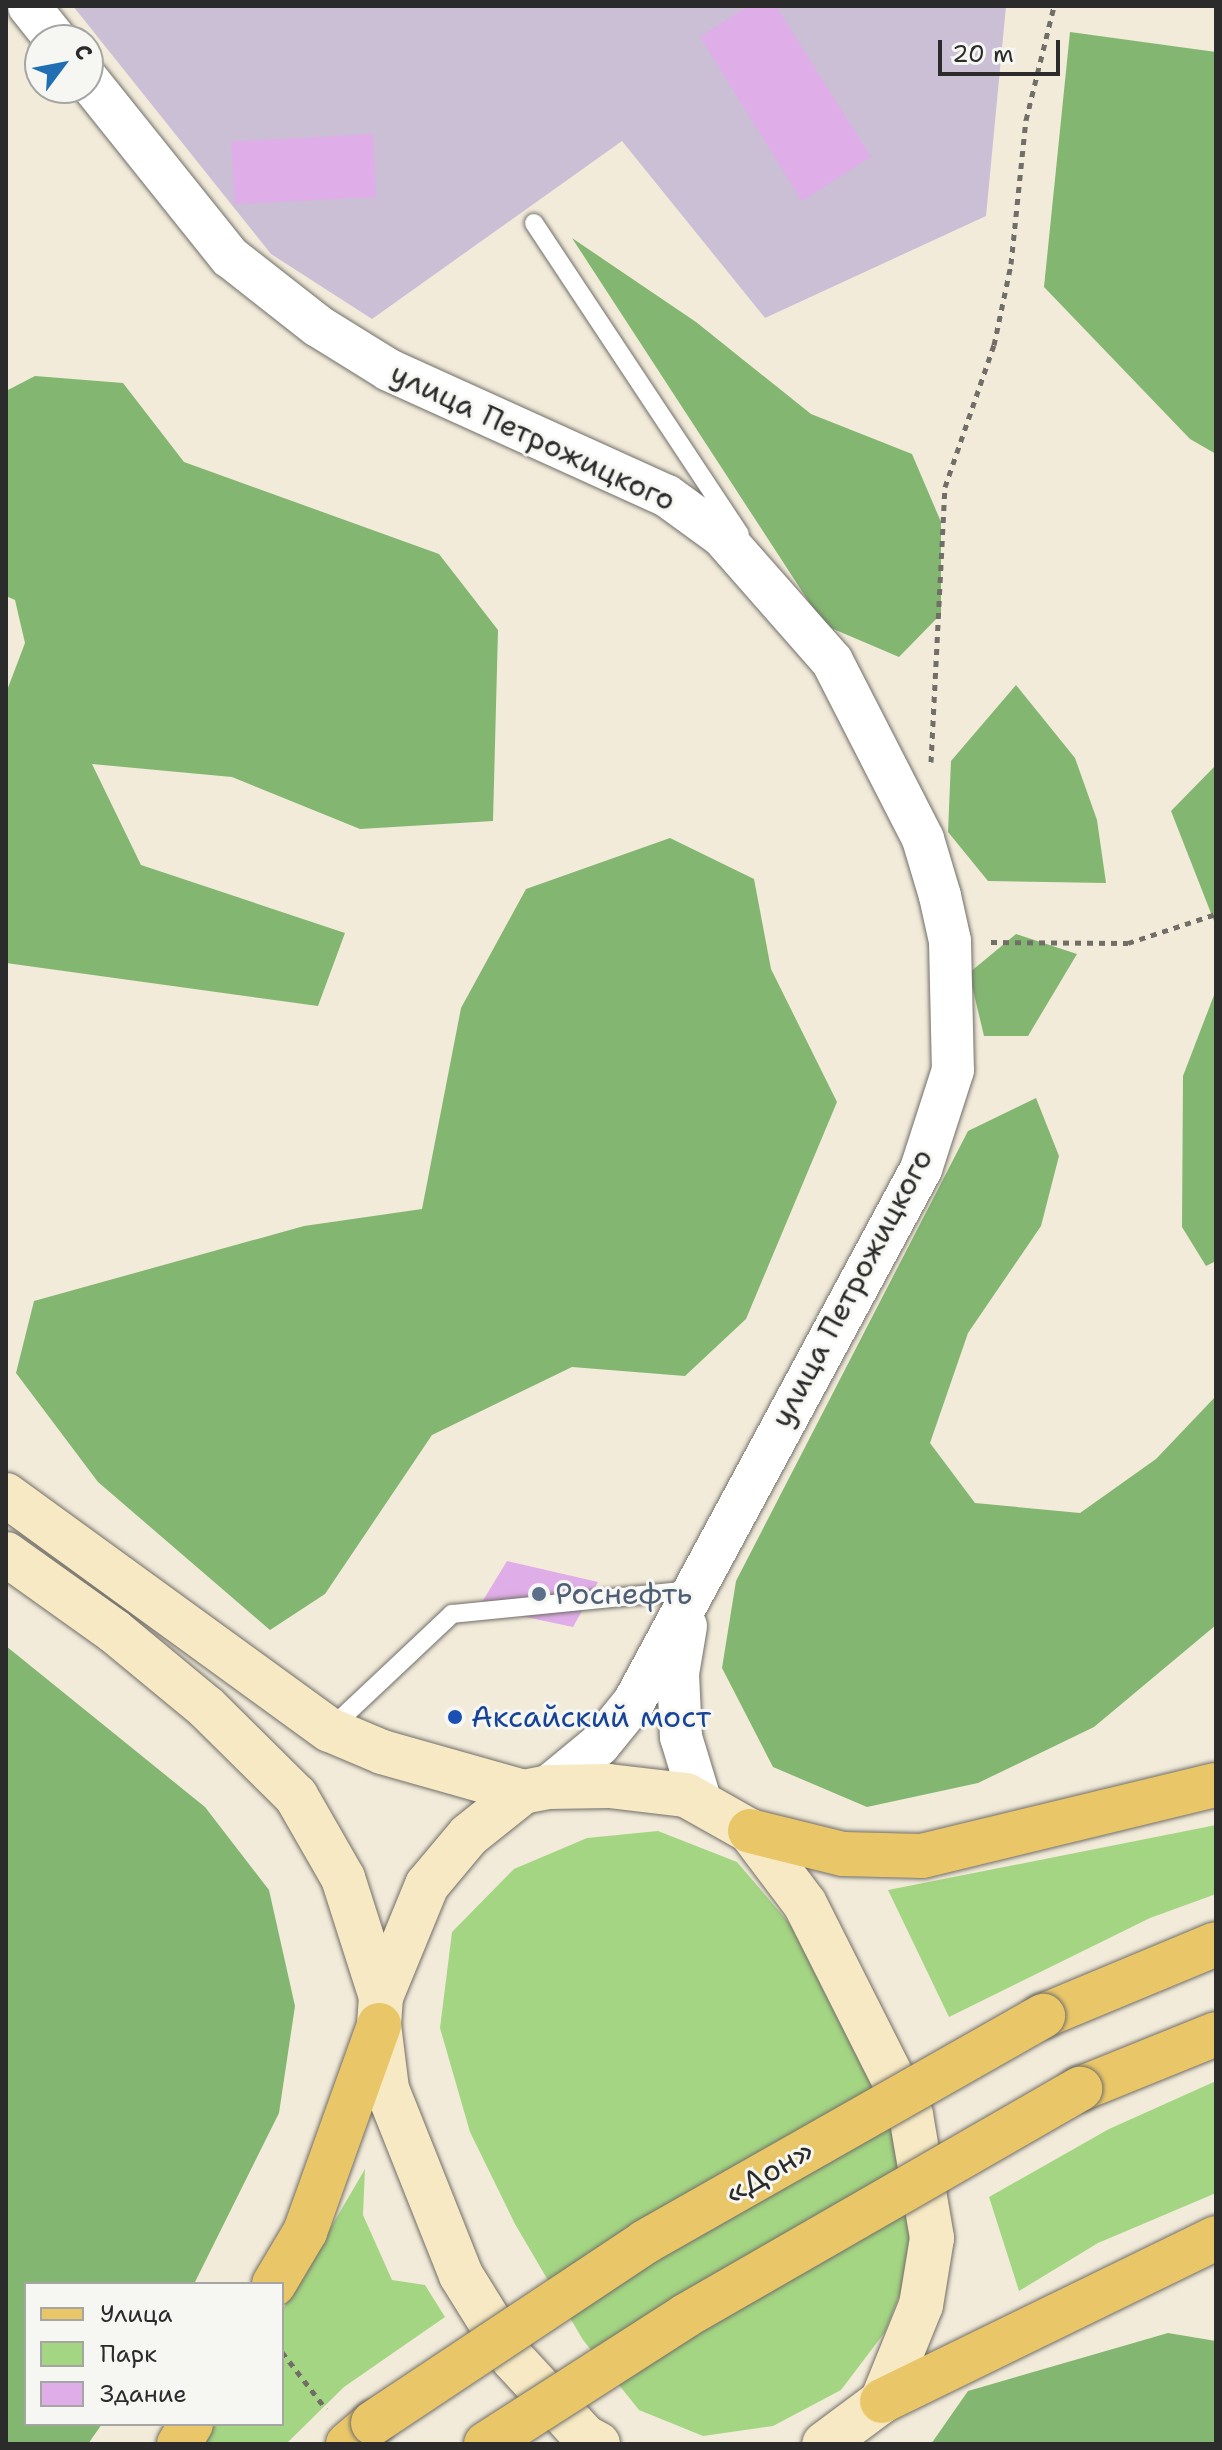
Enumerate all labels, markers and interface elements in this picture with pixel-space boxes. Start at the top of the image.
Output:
north arrow [24,24,104,104]
scale bar [942,24,1064,74]
text: 20 m [952,38,1014,70]
text: С [67,39,99,65]
street label: улица Петрожицкого [385,355,681,519]
street label: улица Петрожицкого [763,1143,941,1433]
place label: Роснефть [555,1576,692,1612]
marker: Роснефть [530,1585,548,1603]
place label: Аксайский мост [471,1699,711,1735]
marker: Аксайский мост [446,1708,464,1726]
street label: «Дон» [719,2132,819,2212]
legend [24,2282,284,2426]
text: Улица [100,2298,173,2330]
text: Парк [100,2338,157,2370]
text: Здание [100,2378,187,2410]

